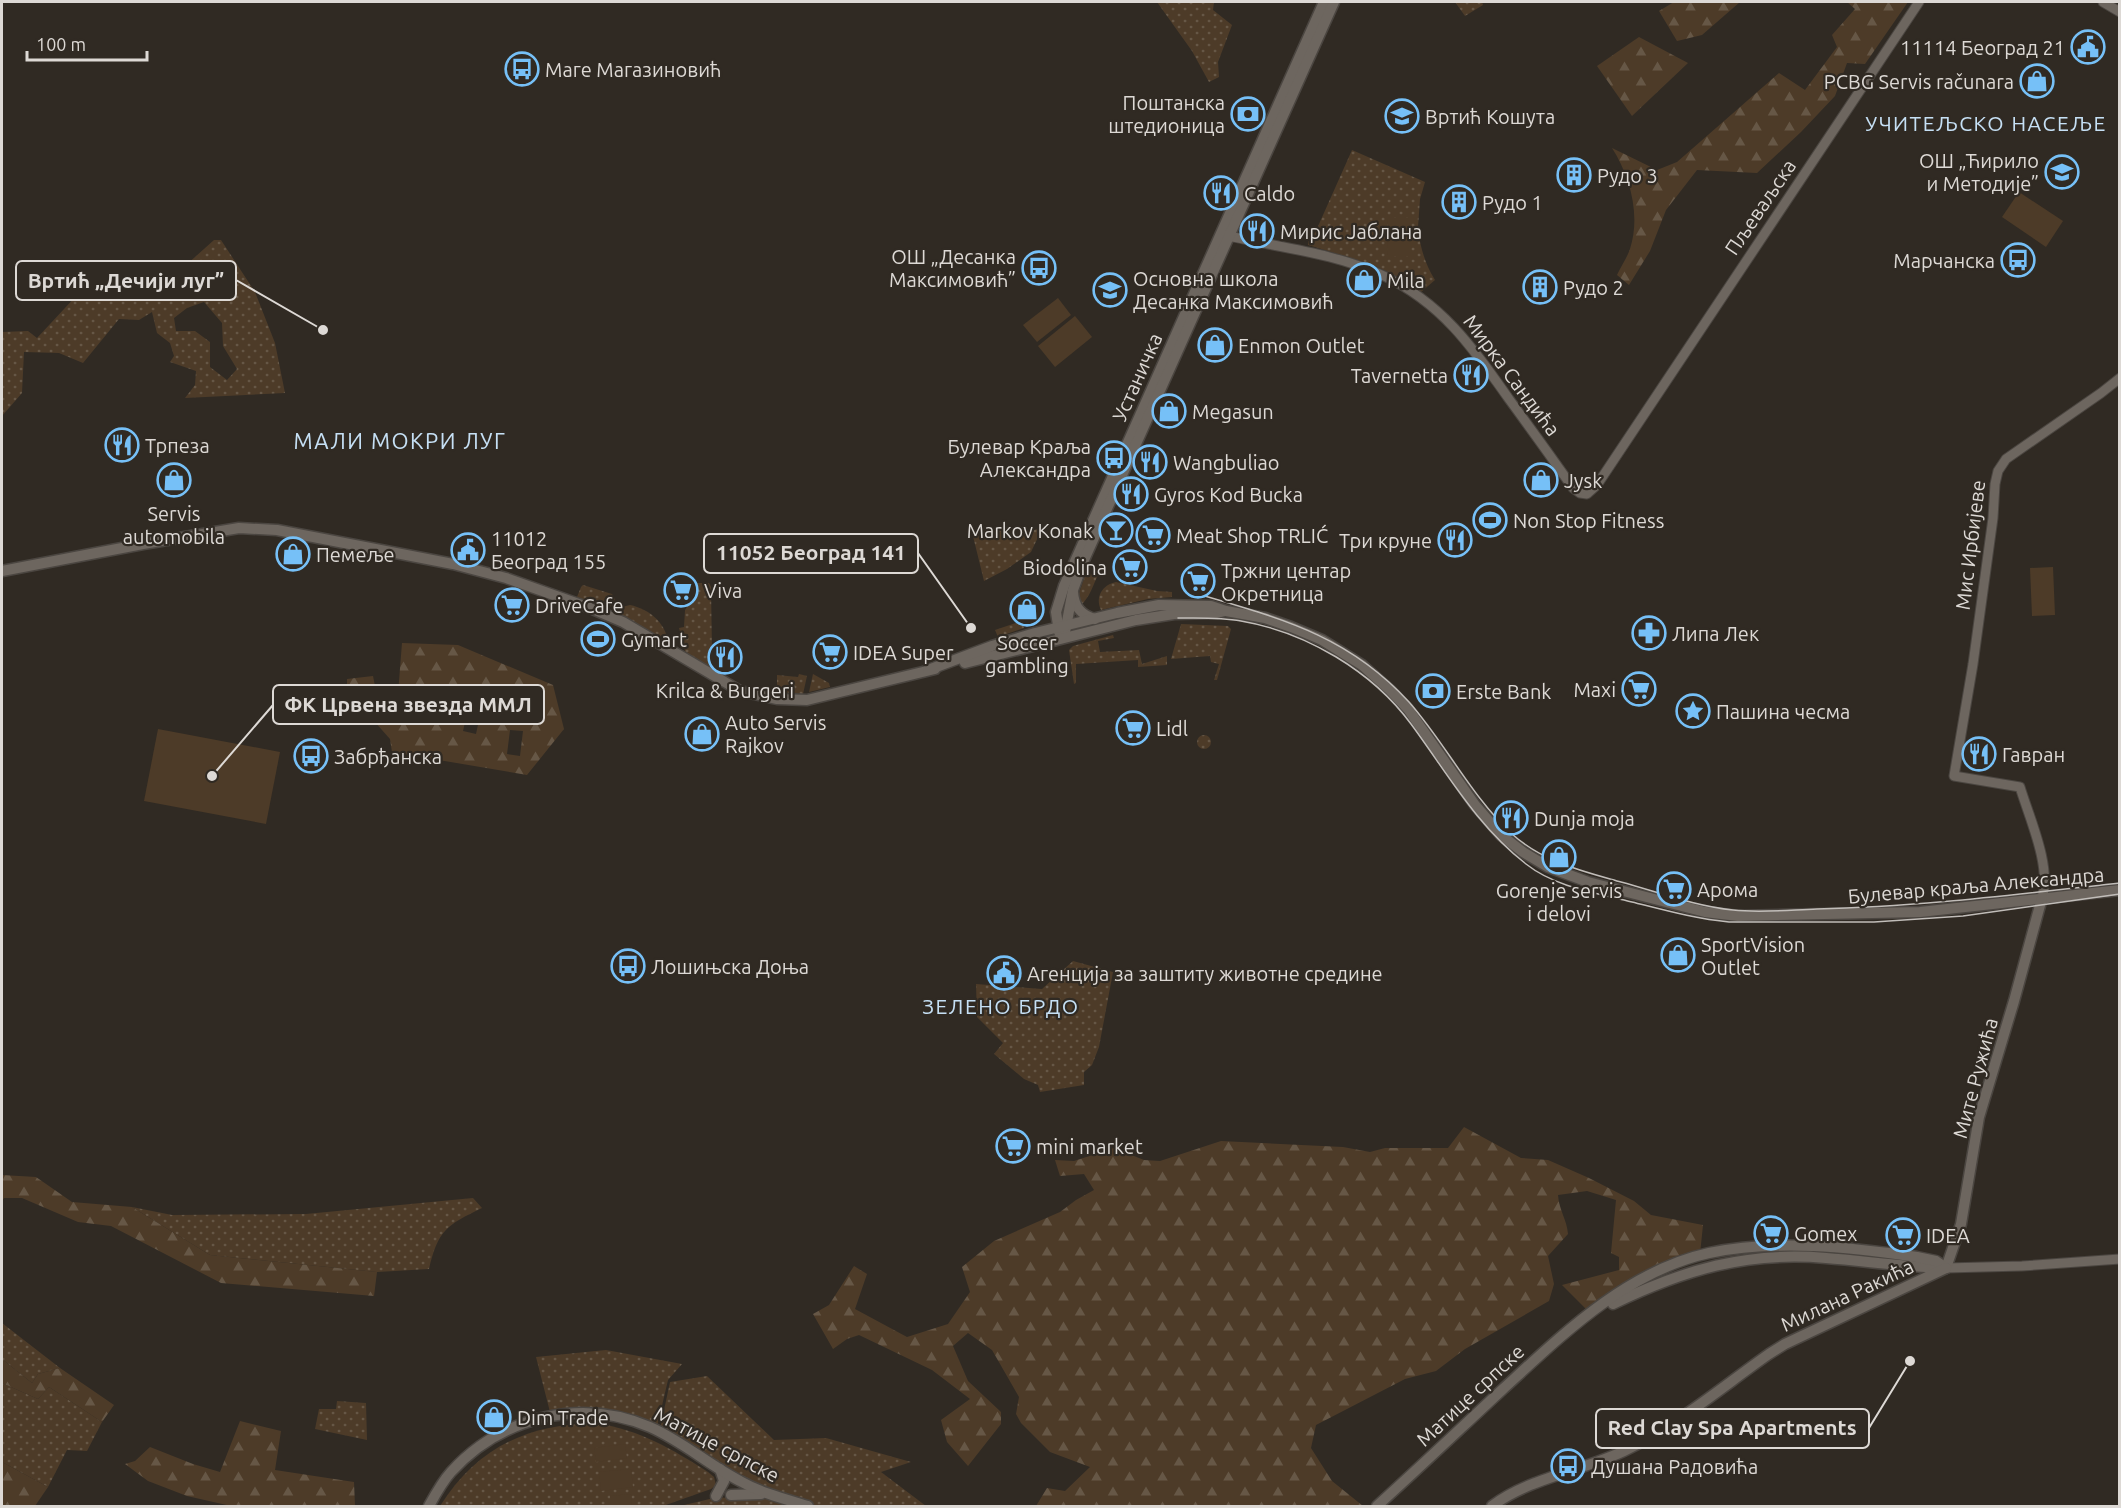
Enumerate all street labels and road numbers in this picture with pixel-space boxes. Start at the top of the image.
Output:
street label: Пљеваљска [1720,155,1800,259]
street label: Мирка Сандића [1459,310,1565,440]
street label: Устаничка [1107,329,1167,425]
street label: Мис Ирбијеве [1951,479,1989,611]
street label: Булевар краља Александра [1847,862,2105,908]
street label: Мите Ружића [1948,1015,2002,1141]
street label: Милана Ракића [1777,1254,1917,1336]
street label: Матице српске [1412,1339,1528,1451]
street label: Матице српске [650,1401,784,1487]

